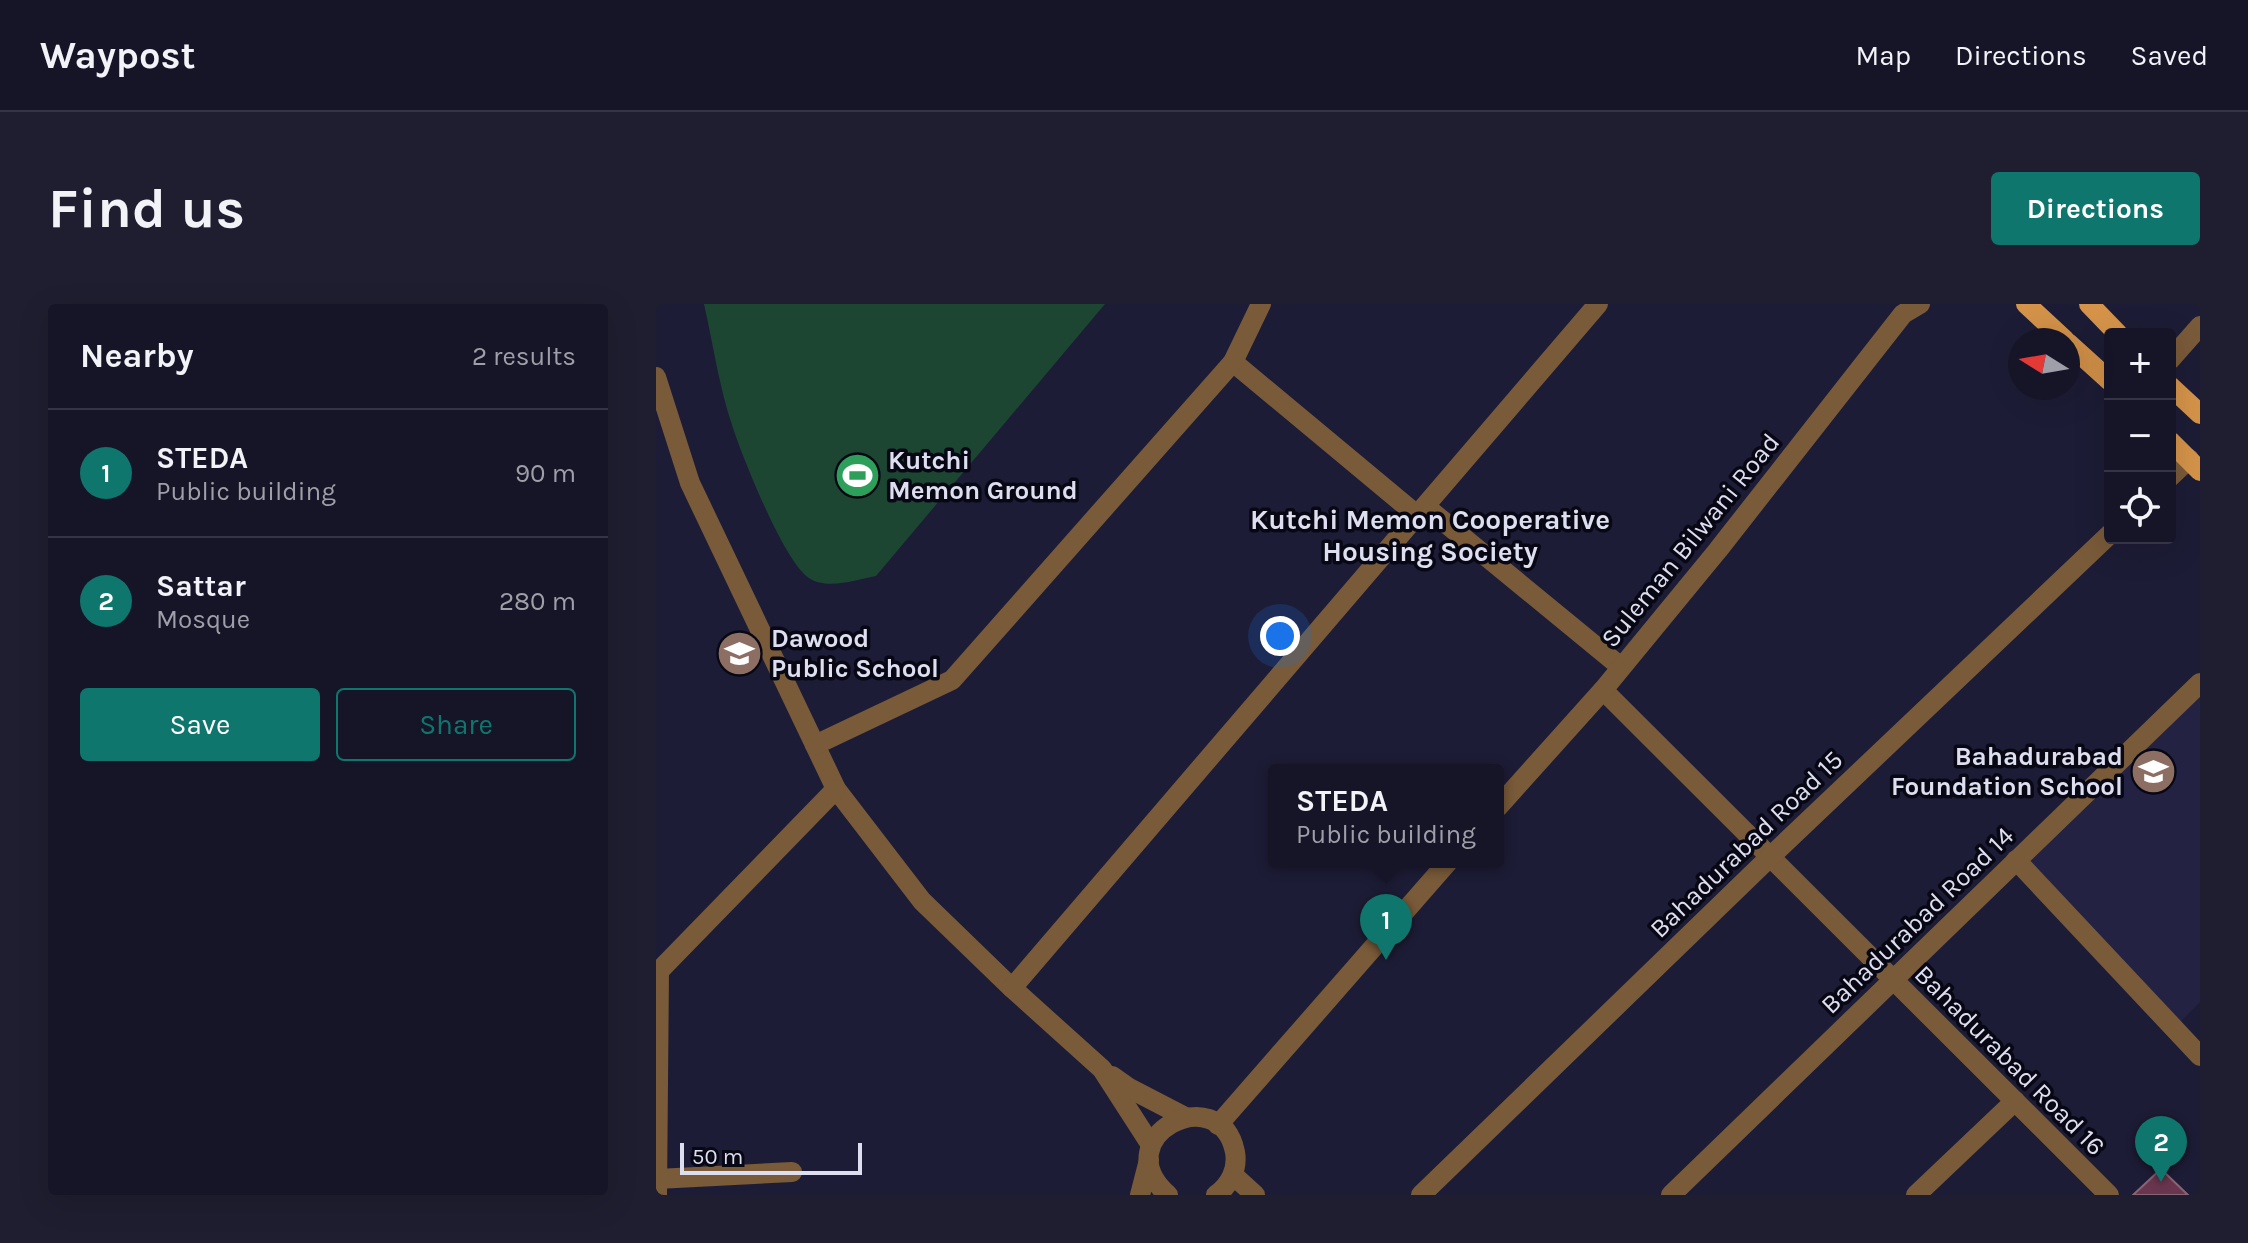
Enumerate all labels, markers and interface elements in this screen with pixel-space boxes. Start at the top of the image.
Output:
text: Waypost [40,33,196,78]
text: Map [1856,39,1911,72]
text: Directions [1955,39,2087,72]
text: Saved [2131,39,2208,72]
button: Directions [1991,172,2200,245]
text: Find us [48,176,245,241]
north arrow [2008,328,2080,400]
map controls [2104,328,2176,544]
button: + [2104,328,2176,400]
text: Nearby [80,336,194,376]
text: 2 results [472,341,576,372]
button: − [2104,400,2176,472]
street label: Suleman Bilwani Road [1595,427,1786,654]
text: STEDA [156,440,248,476]
place label: Kutchi Memon Ground [888,445,1078,506]
sports icon: Kutchi Memon Ground [833,451,881,499]
text: 1 [101,458,111,489]
text: 90 m [515,458,576,489]
button: locate [2104,472,2176,544]
text: Public building [156,476,336,507]
district label: Kutchi Memon Cooperative Housing Society [1250,503,1610,568]
text: Sattar [156,568,246,604]
text: 2 [98,586,114,617]
text: 280 m [499,586,576,617]
text: Mosque [156,604,250,635]
your location [1260,616,1300,656]
place label: Dawood Public School [771,623,939,684]
school or university icon: Dawood Public School [716,629,764,677]
button: Save [80,688,320,761]
button: Share [336,688,576,761]
place label: Bahadurabad Foundation School [1891,741,2123,802]
street label: Bahadurabad Road 15 [1644,744,1849,944]
school or university icon: Bahadurabad Foundation School [2130,747,2178,795]
popup [1268,764,1504,868]
text: STEDA [1296,783,1388,819]
text: Public building [1296,819,1476,850]
street label: Bahadurabad Road 14 [1815,820,2020,1020]
pin: 1 [1360,894,1412,960]
street label: Bahadurabad Road 16 [1908,959,2111,1162]
pin: 2 [2135,1116,2187,1182]
scale bar [680,1139,862,1175]
text: 50 m [692,1144,743,1170]

